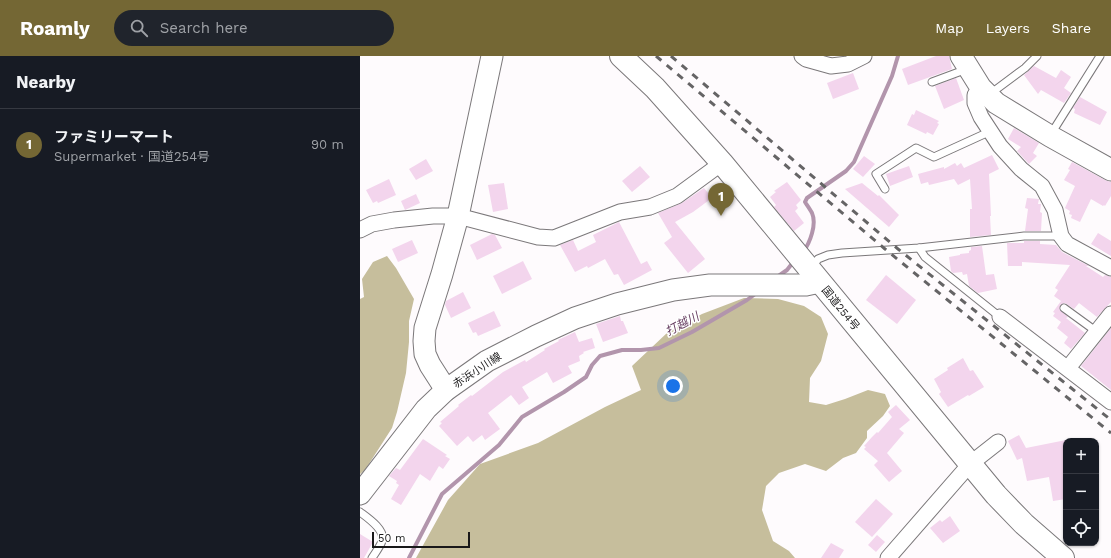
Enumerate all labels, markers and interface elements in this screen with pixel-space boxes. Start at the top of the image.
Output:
search box [114,10,394,46]
text: Roamly [20,17,90,40]
icon: search [128,17,150,39]
text: Search here [160,19,248,37]
text: Map [935,20,964,36]
text: Layers [986,20,1030,36]
text: Share [1052,20,1091,36]
text: Nearby [16,72,75,92]
text: ファミリーマート [54,128,174,146]
text: 1 [26,137,32,152]
text: 90 m [311,137,344,152]
text: Supermarket · 国道254号 [54,149,210,164]
pin: 1 [708,183,734,216]
street label: 国道254号 [819,284,862,333]
water label: 打越川 [663,308,703,339]
street label: 赤浜小川線 [451,350,504,391]
your location [663,376,683,396]
map controls [1063,438,1099,546]
button: + [1063,438,1099,474]
button: − [1063,474,1099,510]
button: locate [1063,510,1099,546]
scale bar [372,530,470,549]
text: 50 m [378,532,405,545]

